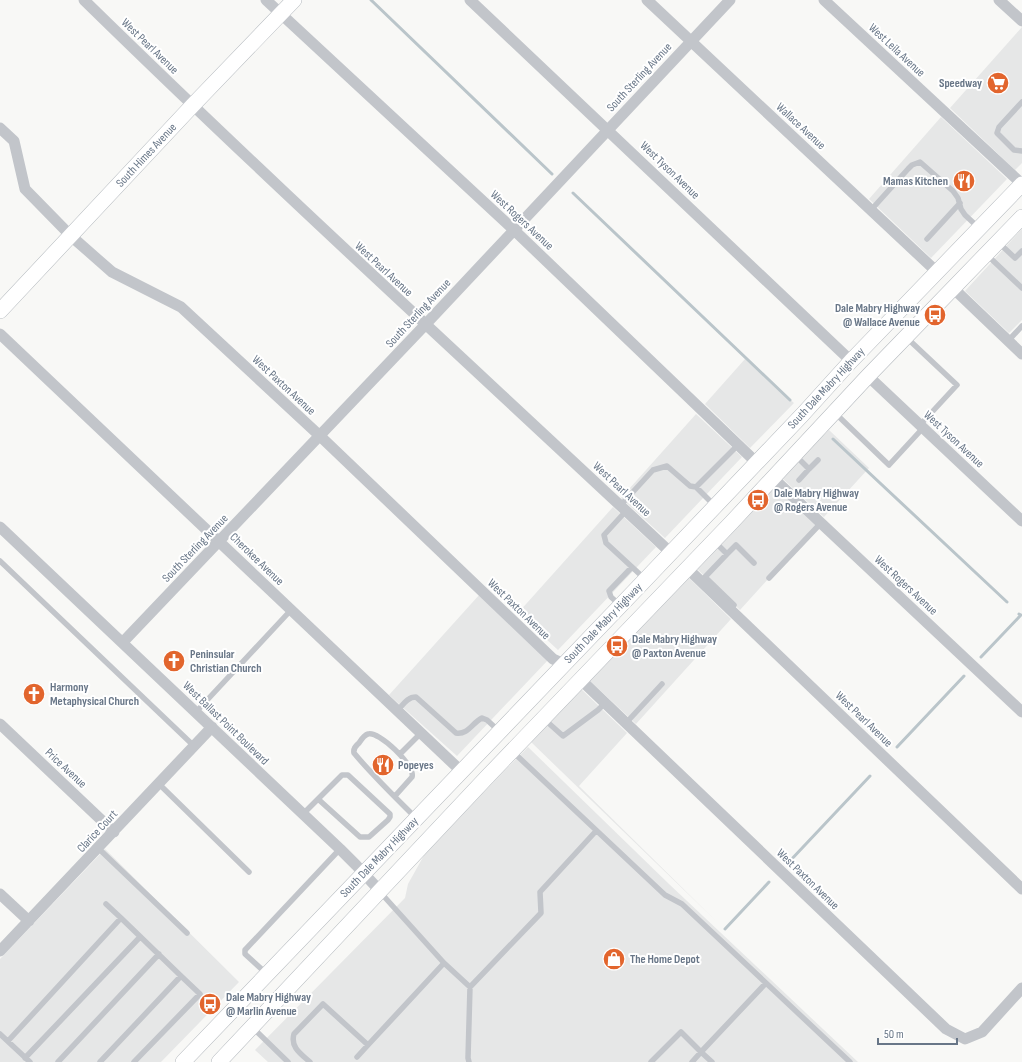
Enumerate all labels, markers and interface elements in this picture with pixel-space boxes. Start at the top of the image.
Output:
street label: West Pearl Avenue [118,15,182,77]
street label: West Leila Avenue [865,20,928,80]
street label: South Sterling Avenue [604,40,675,115]
supermarket icon: Speedway [985,70,1011,96]
place label: Speedway [939,76,982,91]
street label: Wallace Avenue [773,100,829,153]
street label: South Himes Avenue [113,120,180,191]
street label: West Tyson Avenue [637,138,703,203]
restaurant icon: Mamas Kitchen [951,168,977,194]
place label: Mamas Kitchen [883,174,948,189]
street label: West Rogers Avenue [487,187,557,254]
street label: West Pearl Avenue [352,239,416,300]
street label: South Sterling Avenue [383,276,454,351]
place label: Dale Mabry Highway @ Wallace Avenue [835,301,920,330]
bus stop icon: Dale Mabry Highway @ Wallace Avenue [922,302,948,328]
street label: South Dale Mabry Highway [785,344,868,432]
street label: West Paxton Avenue [249,352,319,419]
street label: West Tyson Avenue [920,408,987,471]
street label: West Pearl Avenue [590,459,654,520]
place label: Dale Mabry Highway @ Rogers Avenue [774,486,859,515]
bus stop icon: Dale Mabry Highway @ Rogers Avenue [745,487,771,513]
street label: South Sterling Avenue [159,511,232,585]
street label: Cherokee Avenue [227,530,287,589]
street label: West Rogers Avenue [871,552,941,619]
street label: West Paxton Avenue [484,576,553,643]
street label: South Dale Mabry Highway [561,580,646,667]
place label: Dale Mabry Highway @ Paxton Avenue [632,632,717,661]
bus stop icon: Dale Mabry Highway @ Paxton Avenue [604,633,630,659]
place label: Peninsular Christian Church [190,647,261,676]
church icon: Peninsular Christian Church [161,648,187,674]
street label: West Ballast Point Boulevard [179,678,272,768]
place label: Harmony Metaphysical Church [50,680,139,709]
church icon: Harmony Metaphysical Church [21,681,47,707]
street label: West Pearl Avenue [832,688,896,750]
street label: Price Avenue [42,745,90,792]
restaurant icon: Popeyes [370,752,396,778]
place label: Popeyes [398,758,434,773]
street label: Clarice Court [74,807,121,856]
street label: South Dale Mabry Highway [337,814,422,901]
street label: West Paxton Avenue [773,846,842,913]
shop icon: The Home Depot [601,946,627,972]
place label: The Home Depot [630,952,700,967]
place label: Dale Mabry Highway @ Marlin Avenue [226,990,311,1019]
bus stop icon: Dale Mabry Highway @ Marlin Avenue [197,991,223,1017]
scale bar [878,1020,957,1046]
text: 50 m [884,1027,904,1042]

